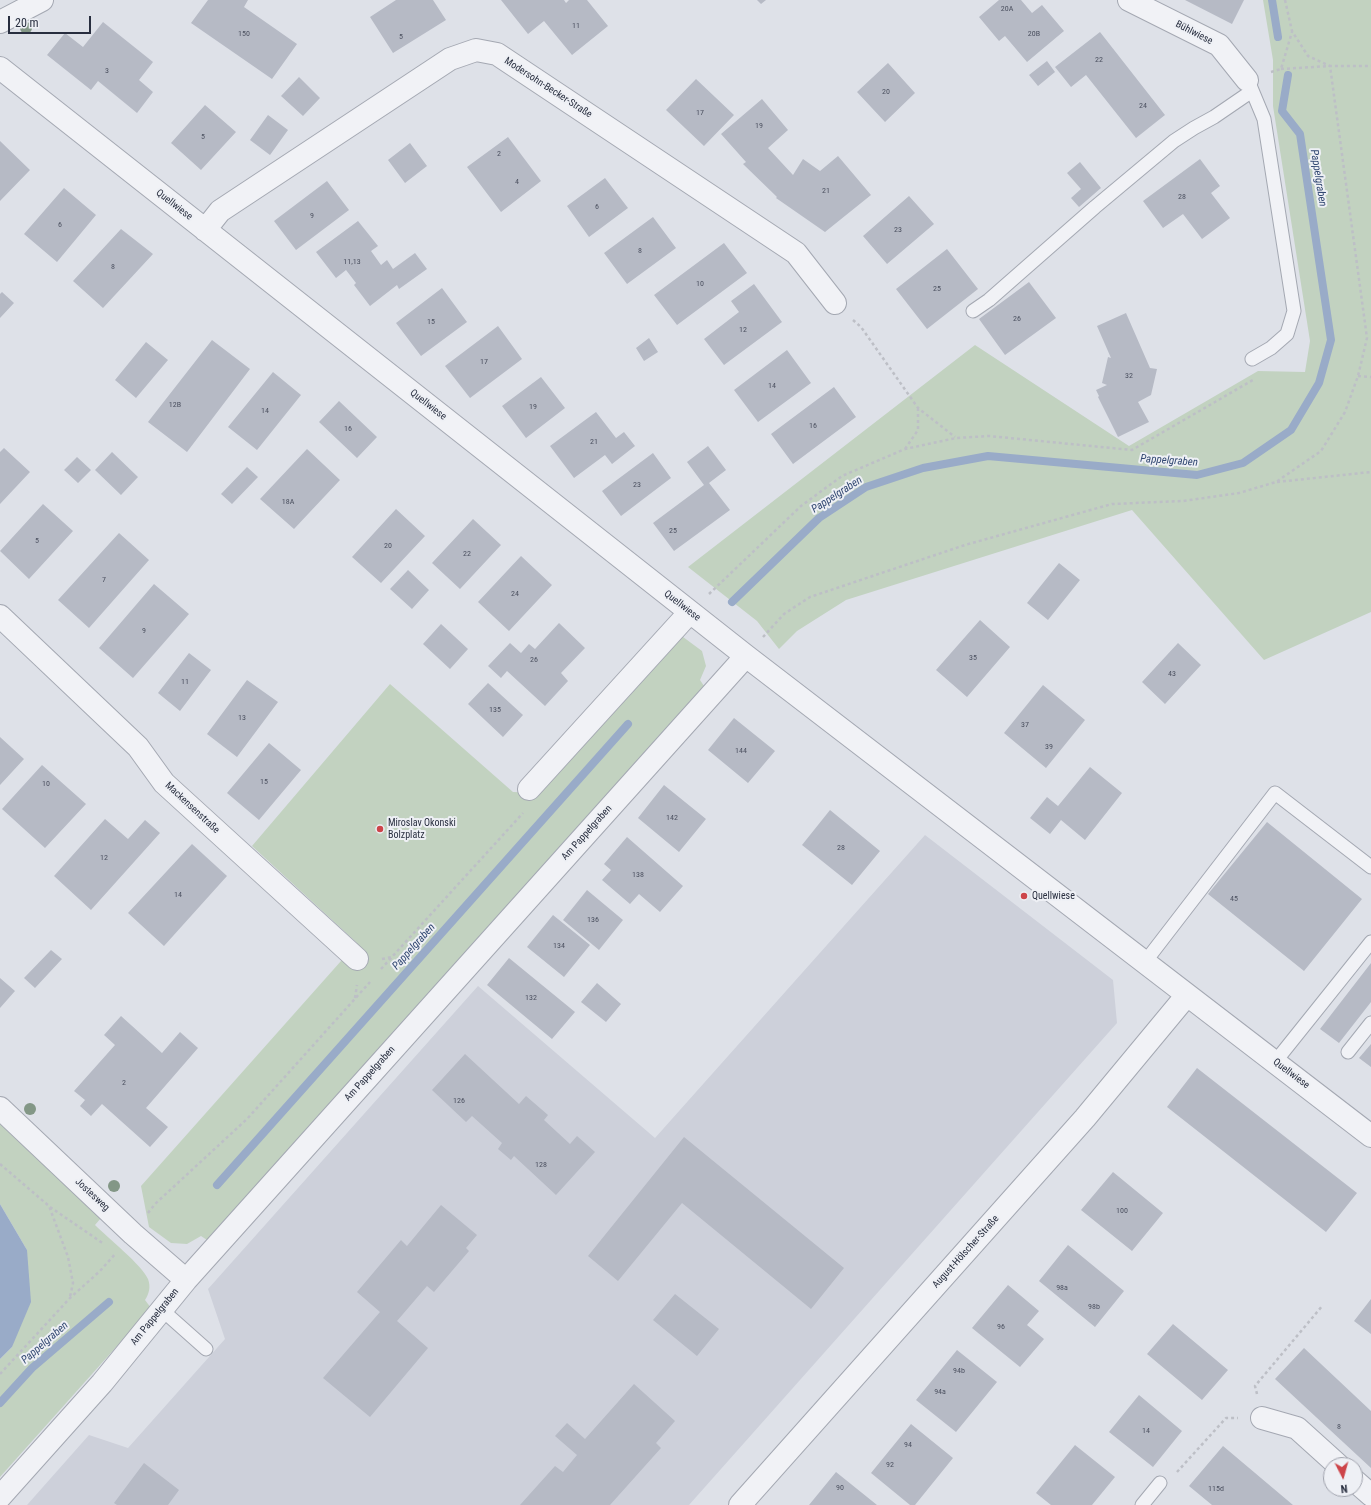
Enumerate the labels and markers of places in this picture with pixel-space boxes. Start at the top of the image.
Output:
place label: Miroslav Okonski Bolzplatz [388,817,456,840]
marker: Miroslav Okonski Bolzplatz [375,824,385,834]
place label: Quellwiese [1032,890,1075,902]
marker: Quellwiese [1019,891,1029,901]

